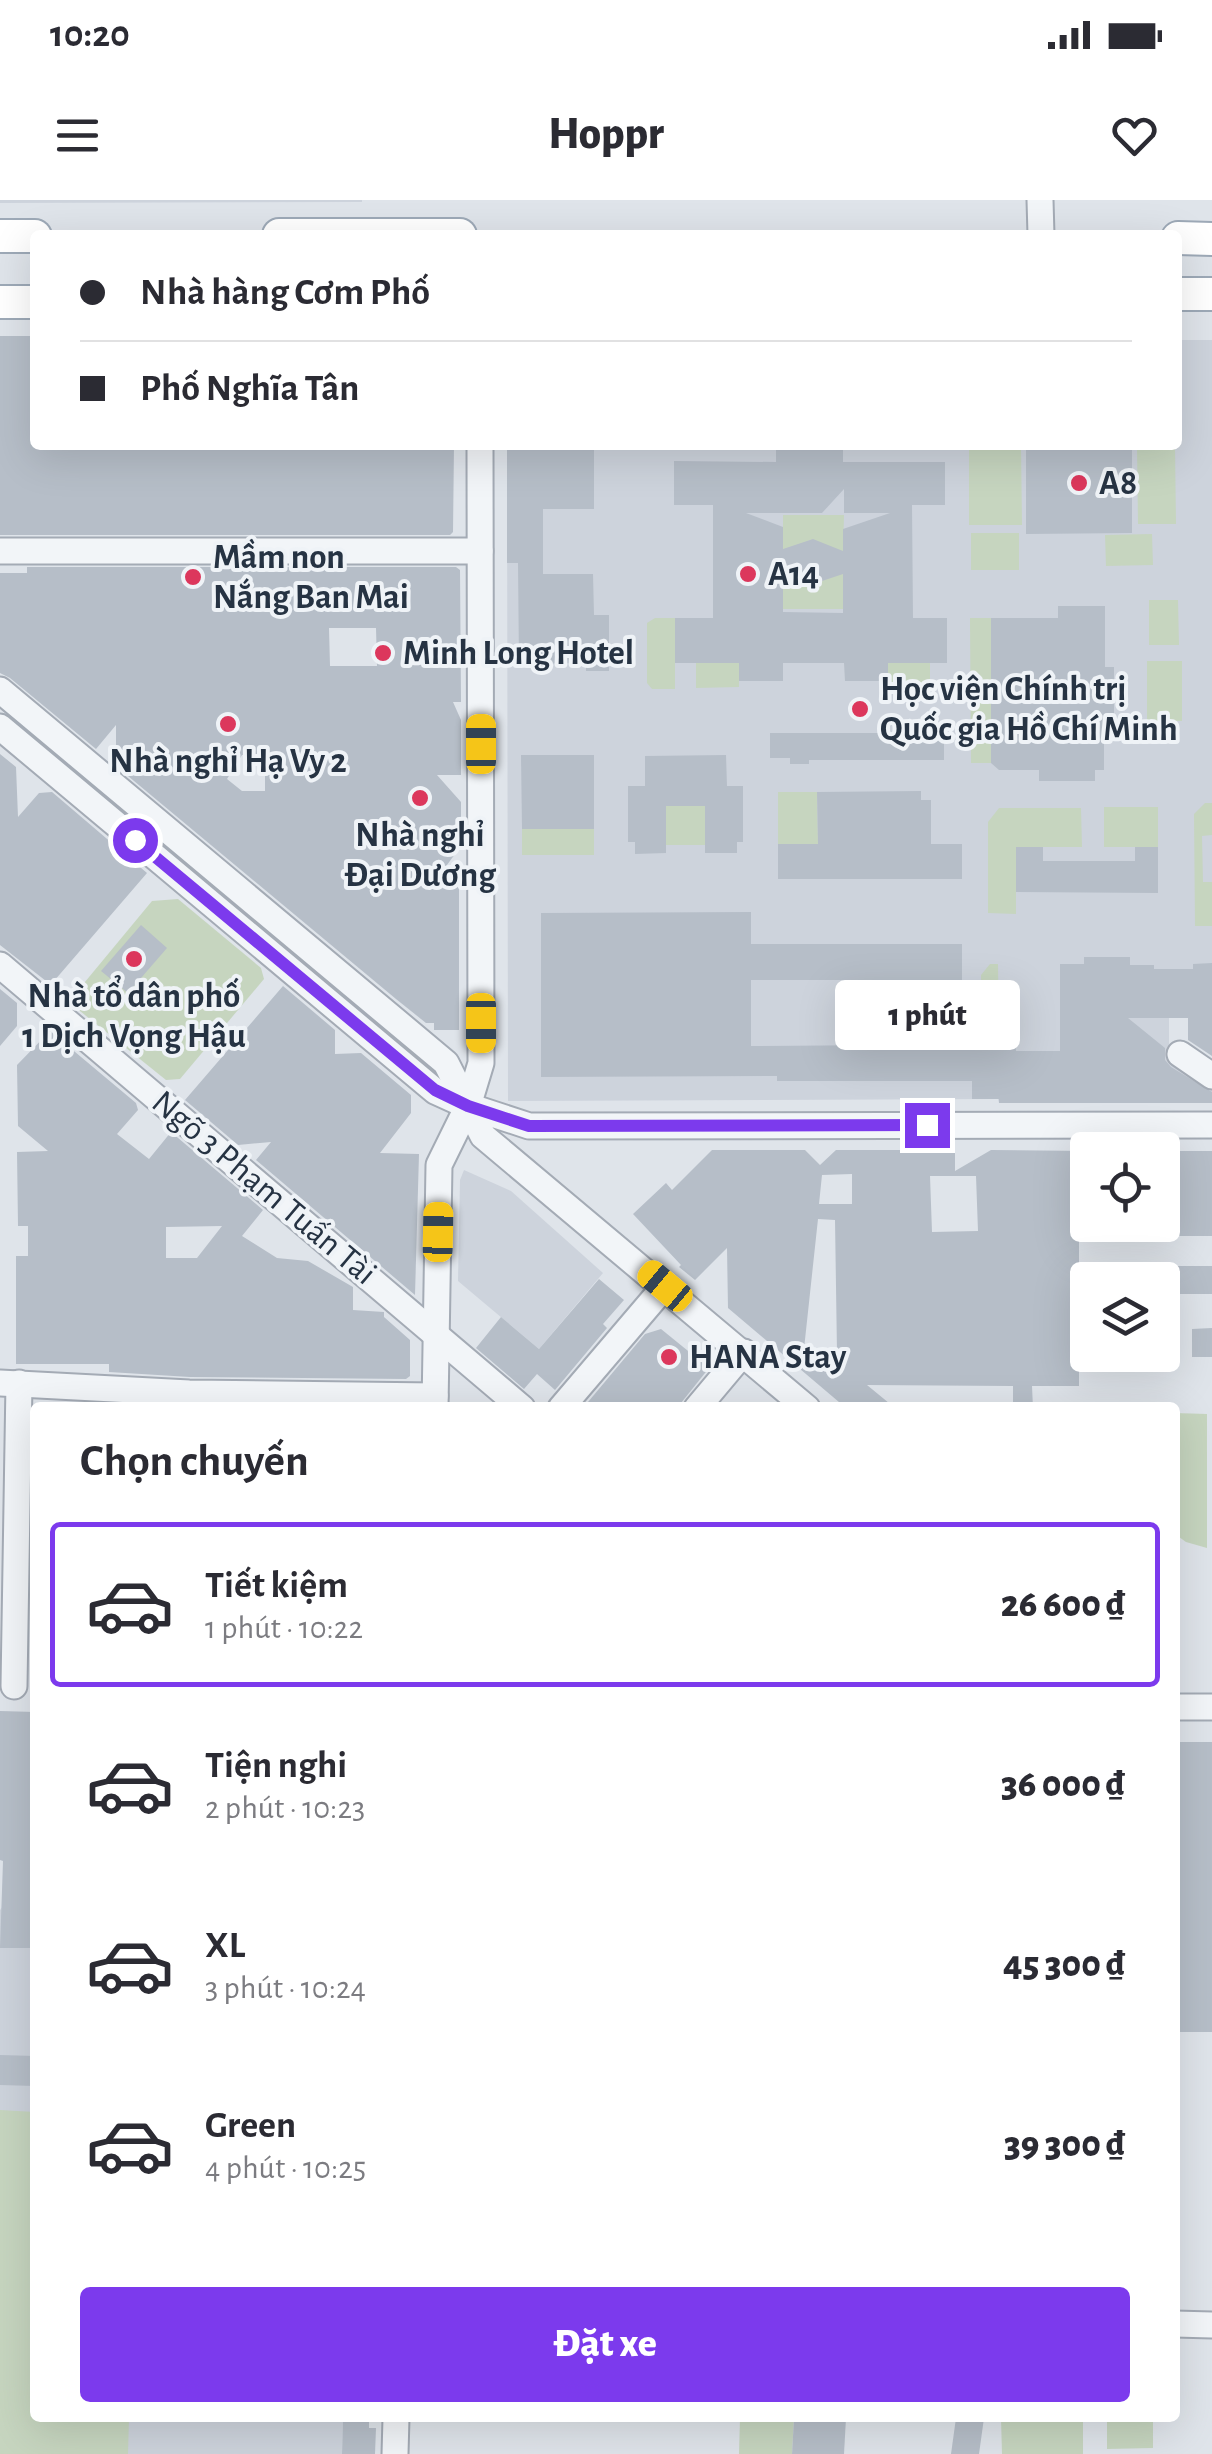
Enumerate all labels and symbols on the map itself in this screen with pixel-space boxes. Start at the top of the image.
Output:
place label: A8 [1099,466,1137,501]
marker: A8 [1068,472,1090,494]
place label: Mầm non Nắng Ban Mai [213,538,409,615]
place label: A14 [768,557,819,592]
marker: A14 [737,563,759,585]
marker: Mầm non Nắng Ban Mai [182,566,204,588]
place label: Minh Long Hotel [403,636,634,671]
marker: Minh Long Hotel [372,642,394,664]
place label: Học viện Chính trị Quốc gia Hồ Chí Minh [880,672,1178,747]
marker: Học viện Chính trị Quốc gia Hồ Chí Minh [849,698,871,720]
marker: Nhà nghỉ Hạ Vy 2 [217,713,239,735]
car [466,714,496,774]
place label: Nhà nghỉ Hạ Vy 2 [109,744,347,779]
marker: Nhà nghỉ Đại Dương [409,787,431,809]
route start [113,818,158,863]
place label: Nhà nghỉ Đại Dương [344,818,496,893]
marker: Nhà tổ dân phố 1 Dịch Vọng Hậu [123,948,145,970]
place label: Nhà tổ dân phố 1 Dịch Vọng Hậu [22,975,246,1054]
callout: 1 phút [834,980,1020,1050]
car [466,993,496,1053]
street label: Ngõ 3 Phạm Tuấn Tài [145,1084,383,1292]
route end [905,1103,950,1148]
car [422,1202,454,1262]
car [632,1255,698,1317]
place label: HANA Stay [689,1340,847,1375]
marker: HANA Stay [658,1346,680,1368]

